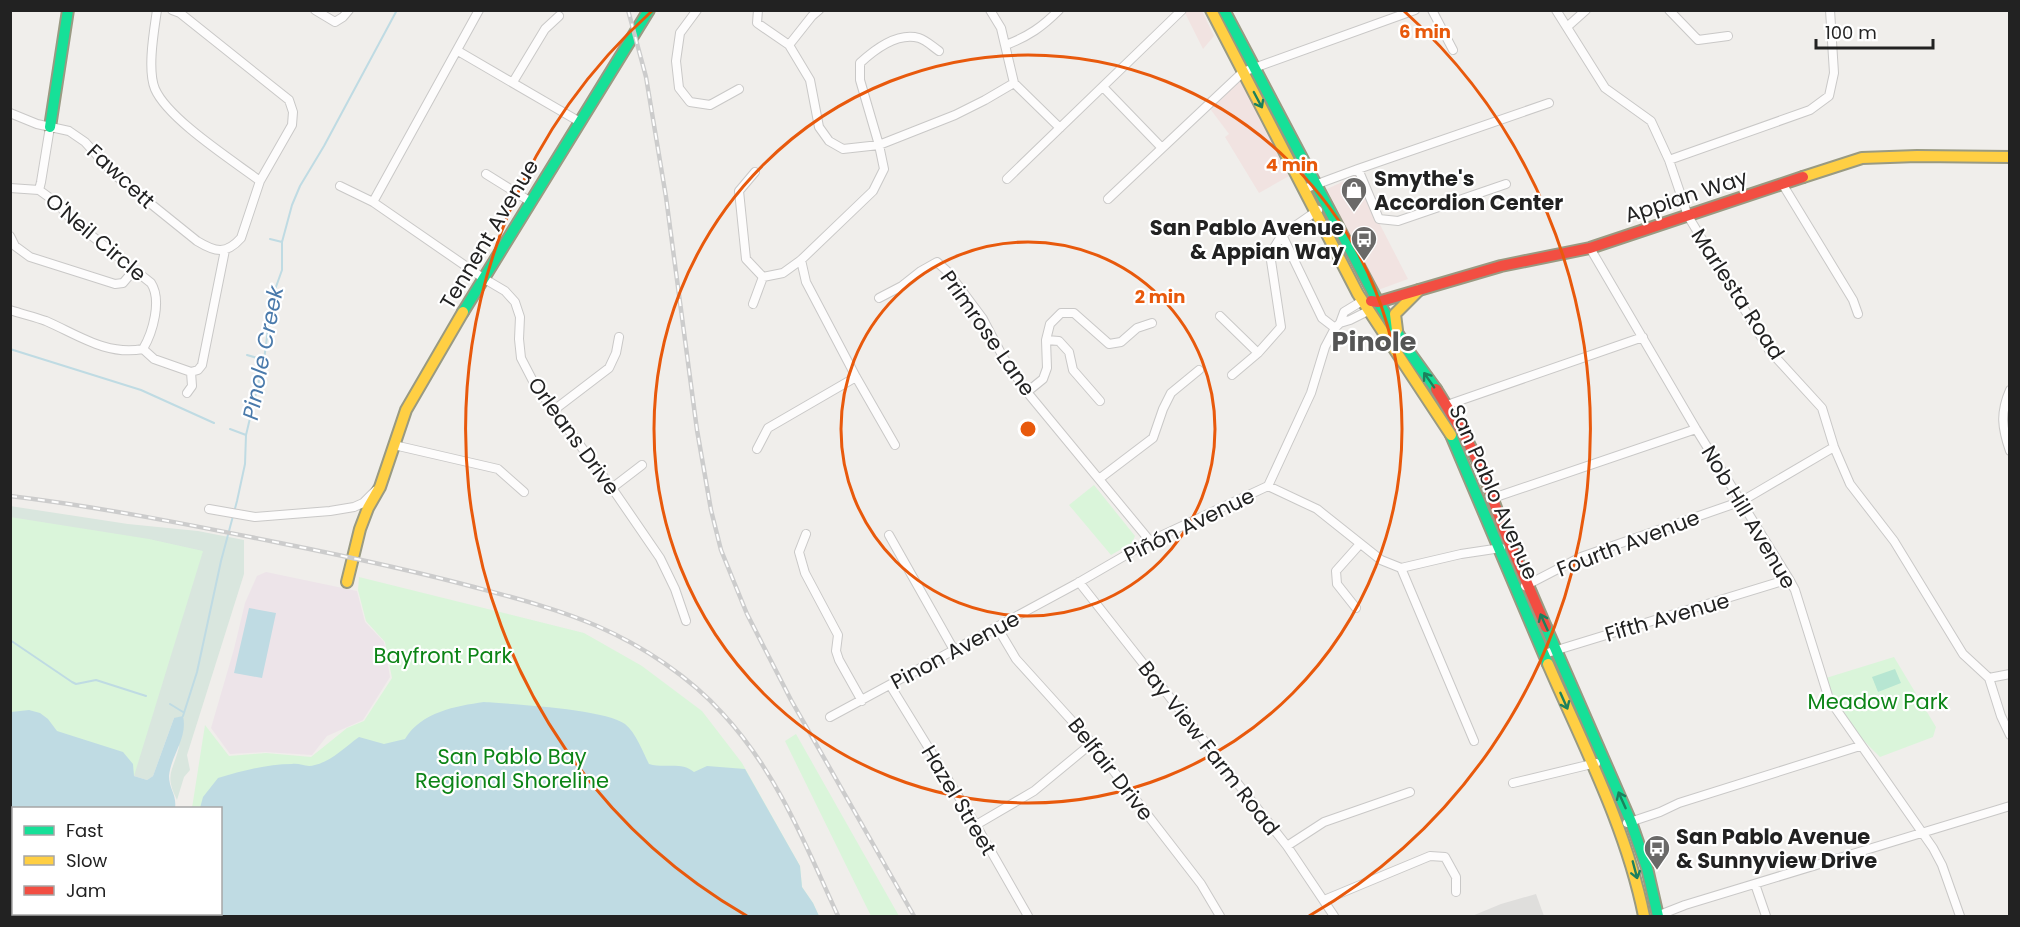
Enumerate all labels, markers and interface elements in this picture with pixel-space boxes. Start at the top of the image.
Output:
scale bar [1816,12,1933,50]
text: 6 min [1399,19,1451,44]
text: 100 m [1825,20,1877,45]
one-way arrow [1252,90,1264,108]
street label: Fawcett [81,137,161,215]
text: 4 min [1266,152,1318,177]
street label: Tennent Avenue [433,154,545,314]
street label: Appian Way [1621,162,1751,229]
place label: Smythe's Accordion Center [1374,164,1563,217]
shop icon: Smythe's Accordion Center [1339,175,1369,213]
street label: O'Neil Circle [39,186,153,288]
place label: San Pablo Avenue & Appian Way [1150,213,1345,266]
street label: Marlesta Road [1685,223,1791,365]
bus stop icon: San Pablo Avenue & Appian Way [1349,224,1379,262]
street label: Primrose Lane [934,264,1042,402]
water label: Pinole Creek [235,282,291,423]
text: 2 min [1135,284,1185,309]
district label: Pinole [1332,323,1416,360]
street label: Orleans Drive [521,371,627,501]
one-way arrow [1423,372,1435,388]
street label: San Pablo Avenue [1442,400,1546,584]
centre of rings [1018,419,1038,439]
street label: Nob Hill Avenue [1695,440,1803,594]
street label: Piñón Avenue [1119,481,1259,569]
street label: Fourth Avenue [1552,502,1704,584]
street label: Fifth Avenue [1601,585,1733,649]
street label: Pinon Avenue [885,604,1025,696]
one-way arrow [1538,613,1549,631]
park label: Bayfront Park [374,641,513,670]
street label: Bay View Farm Road [1132,655,1286,841]
park label: Meadow Park [1808,687,1949,716]
one-way arrow [1560,692,1571,710]
street label: Belfair Drive [1062,711,1160,827]
street label: Hazel Street [915,740,1003,860]
park label: San Pablo Bay Regional Shoreline [415,742,609,795]
one-way arrow [1616,792,1627,810]
legend [12,807,222,915]
text: Fast [66,818,103,843]
place label: San Pablo Avenue & Sunnyview Drive [1676,822,1877,875]
bus stop icon: San Pablo Avenue & Sunnyview Drive [1642,833,1672,871]
text: Slow [66,848,108,873]
one-way arrow [1630,861,1641,880]
text: Jam [66,878,106,903]

